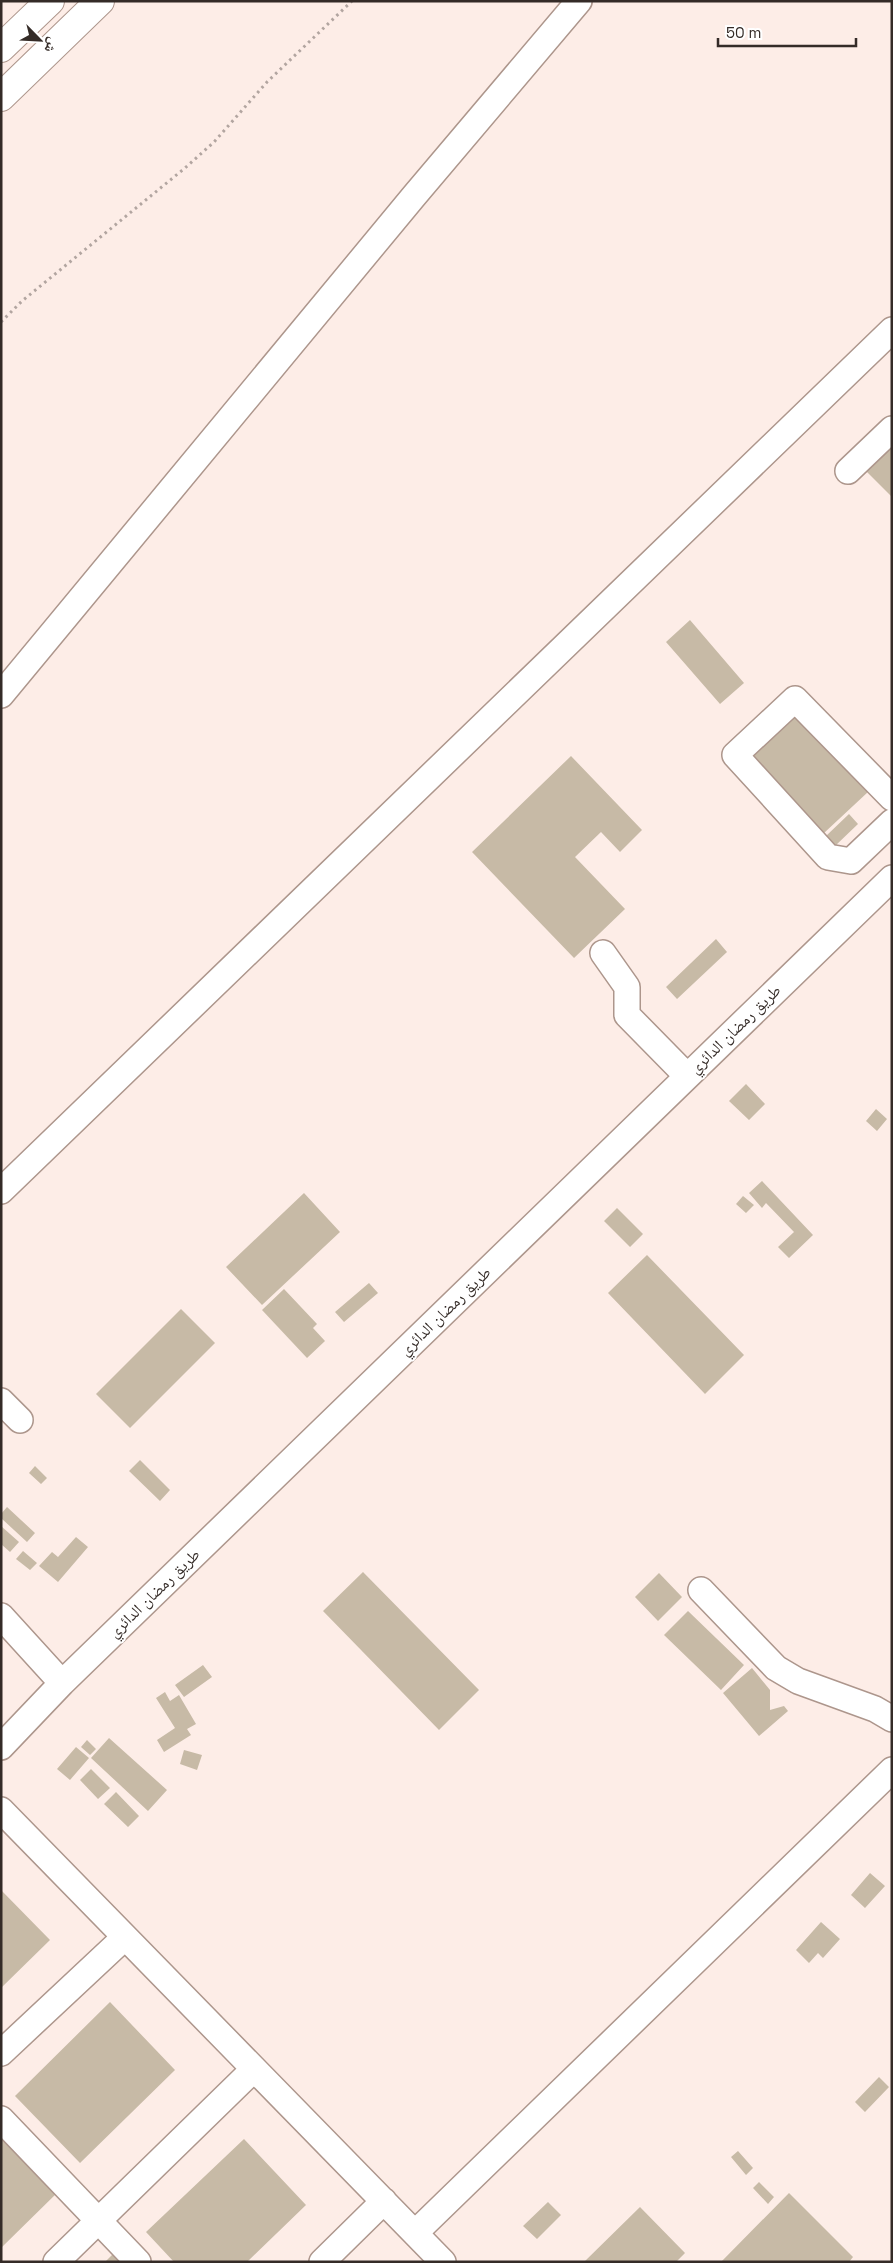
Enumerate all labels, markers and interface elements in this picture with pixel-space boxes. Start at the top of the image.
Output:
north arrow [15,15,65,65]
scale bar [718,15,856,47]
text: 50 m [726,23,761,42]
text: ش [41,35,63,56]
street label: طريق رمضان الدائري [685,980,787,1080]
street label: طريق رمضان الدائري [395,1262,497,1362]
street label: طريق رمضان الدائري [104,1544,206,1644]

